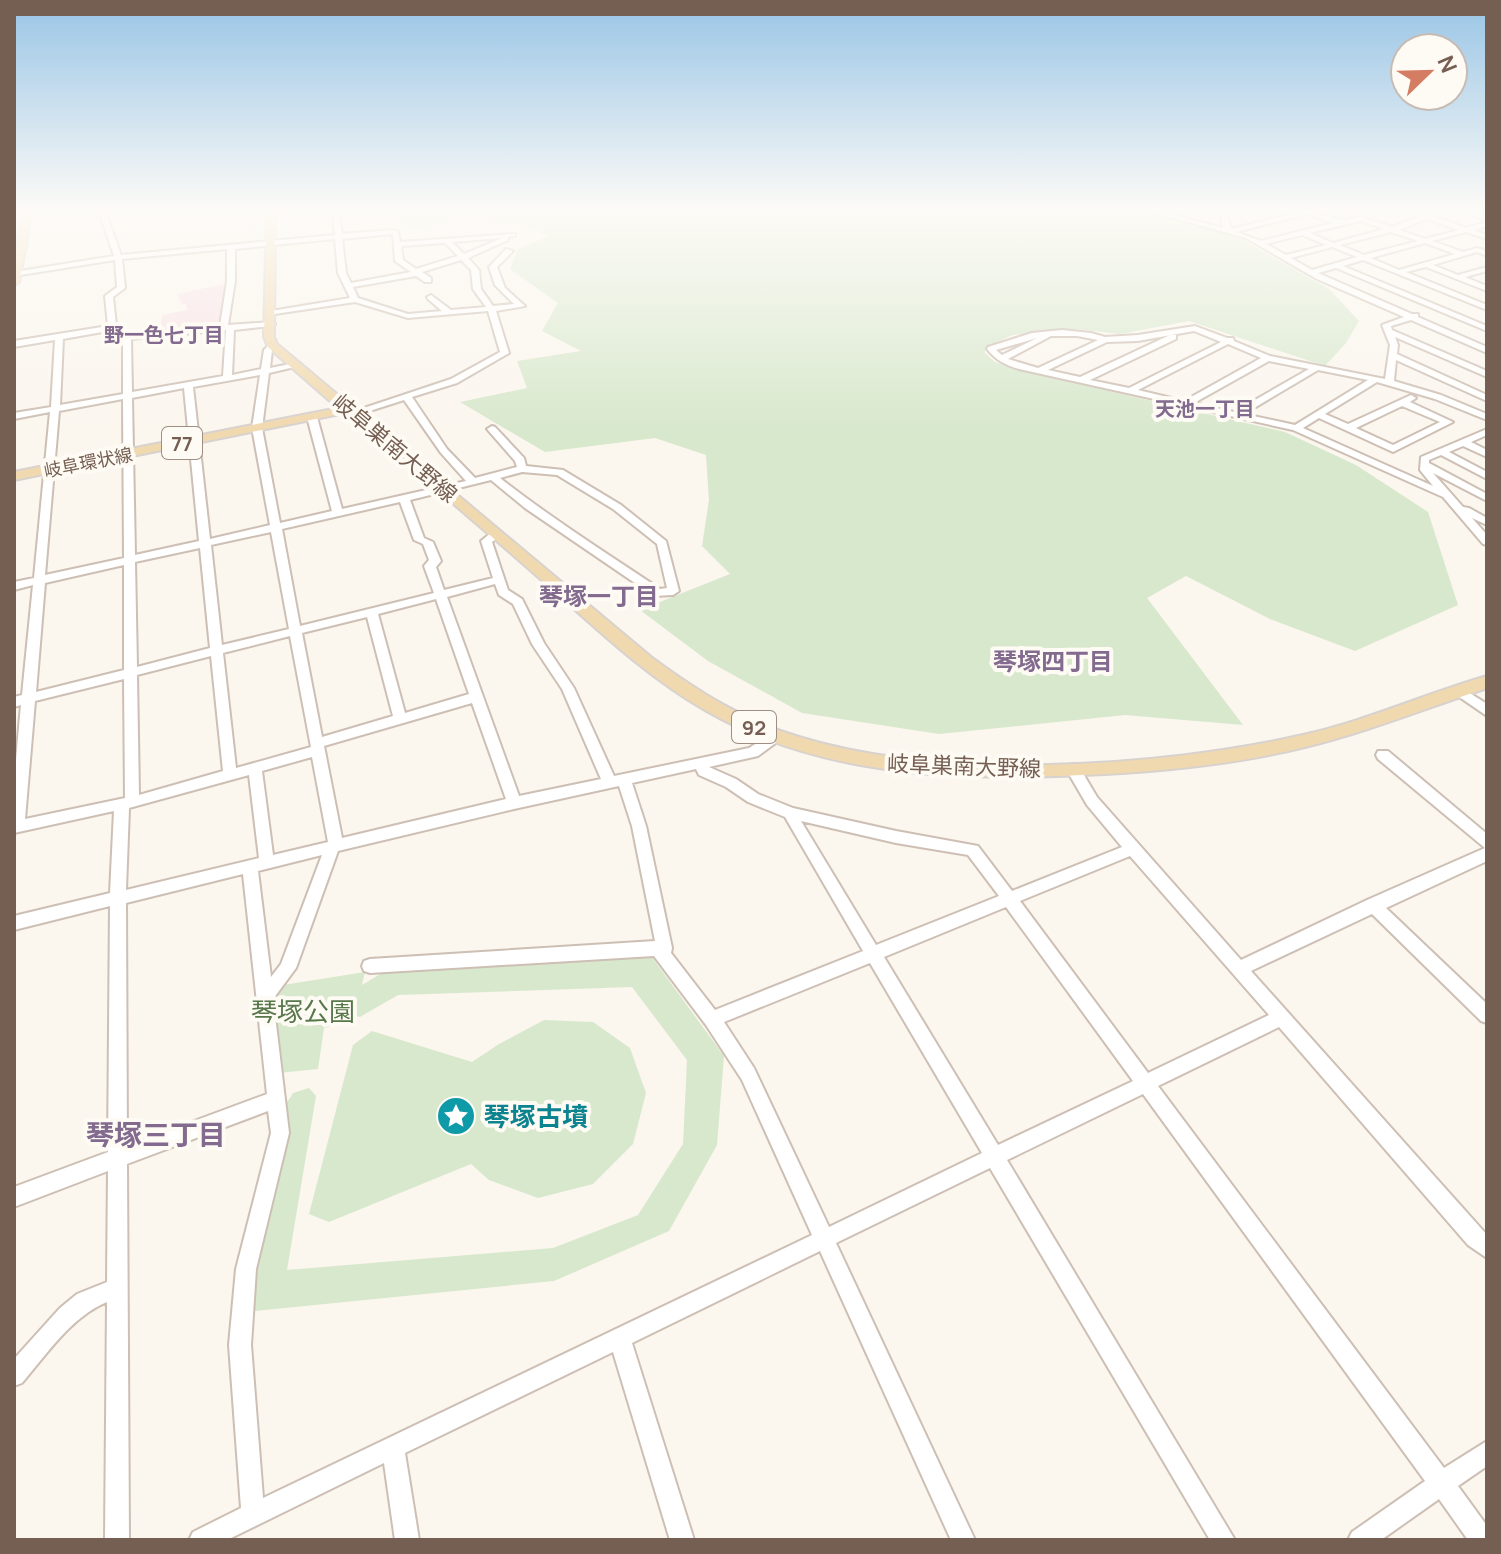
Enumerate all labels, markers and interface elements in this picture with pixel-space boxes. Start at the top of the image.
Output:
north arrow [1389,32,1469,112]
text: N [1431,51,1464,77]
district label: 野一色七丁目 [104,321,224,348]
street label: 岐阜巣南大野線 [326,387,464,509]
district label: 天池一丁目 [1155,395,1255,422]
road number: 77 [162,427,202,459]
street label: 岐阜環状線 [42,442,134,482]
district label: 琴塚一丁目 [539,579,659,612]
district label: 琴塚四丁目 [993,644,1113,677]
road number: 92 [732,711,776,743]
street label: 岐阜巣南大野線 [887,748,1041,784]
park label: 琴塚公園 [251,993,355,1029]
place icon: 琴塚古墳 [435,1095,477,1137]
place label: 琴塚古墳 [484,1098,588,1134]
district label: 琴塚三丁目 [86,1115,226,1153]

